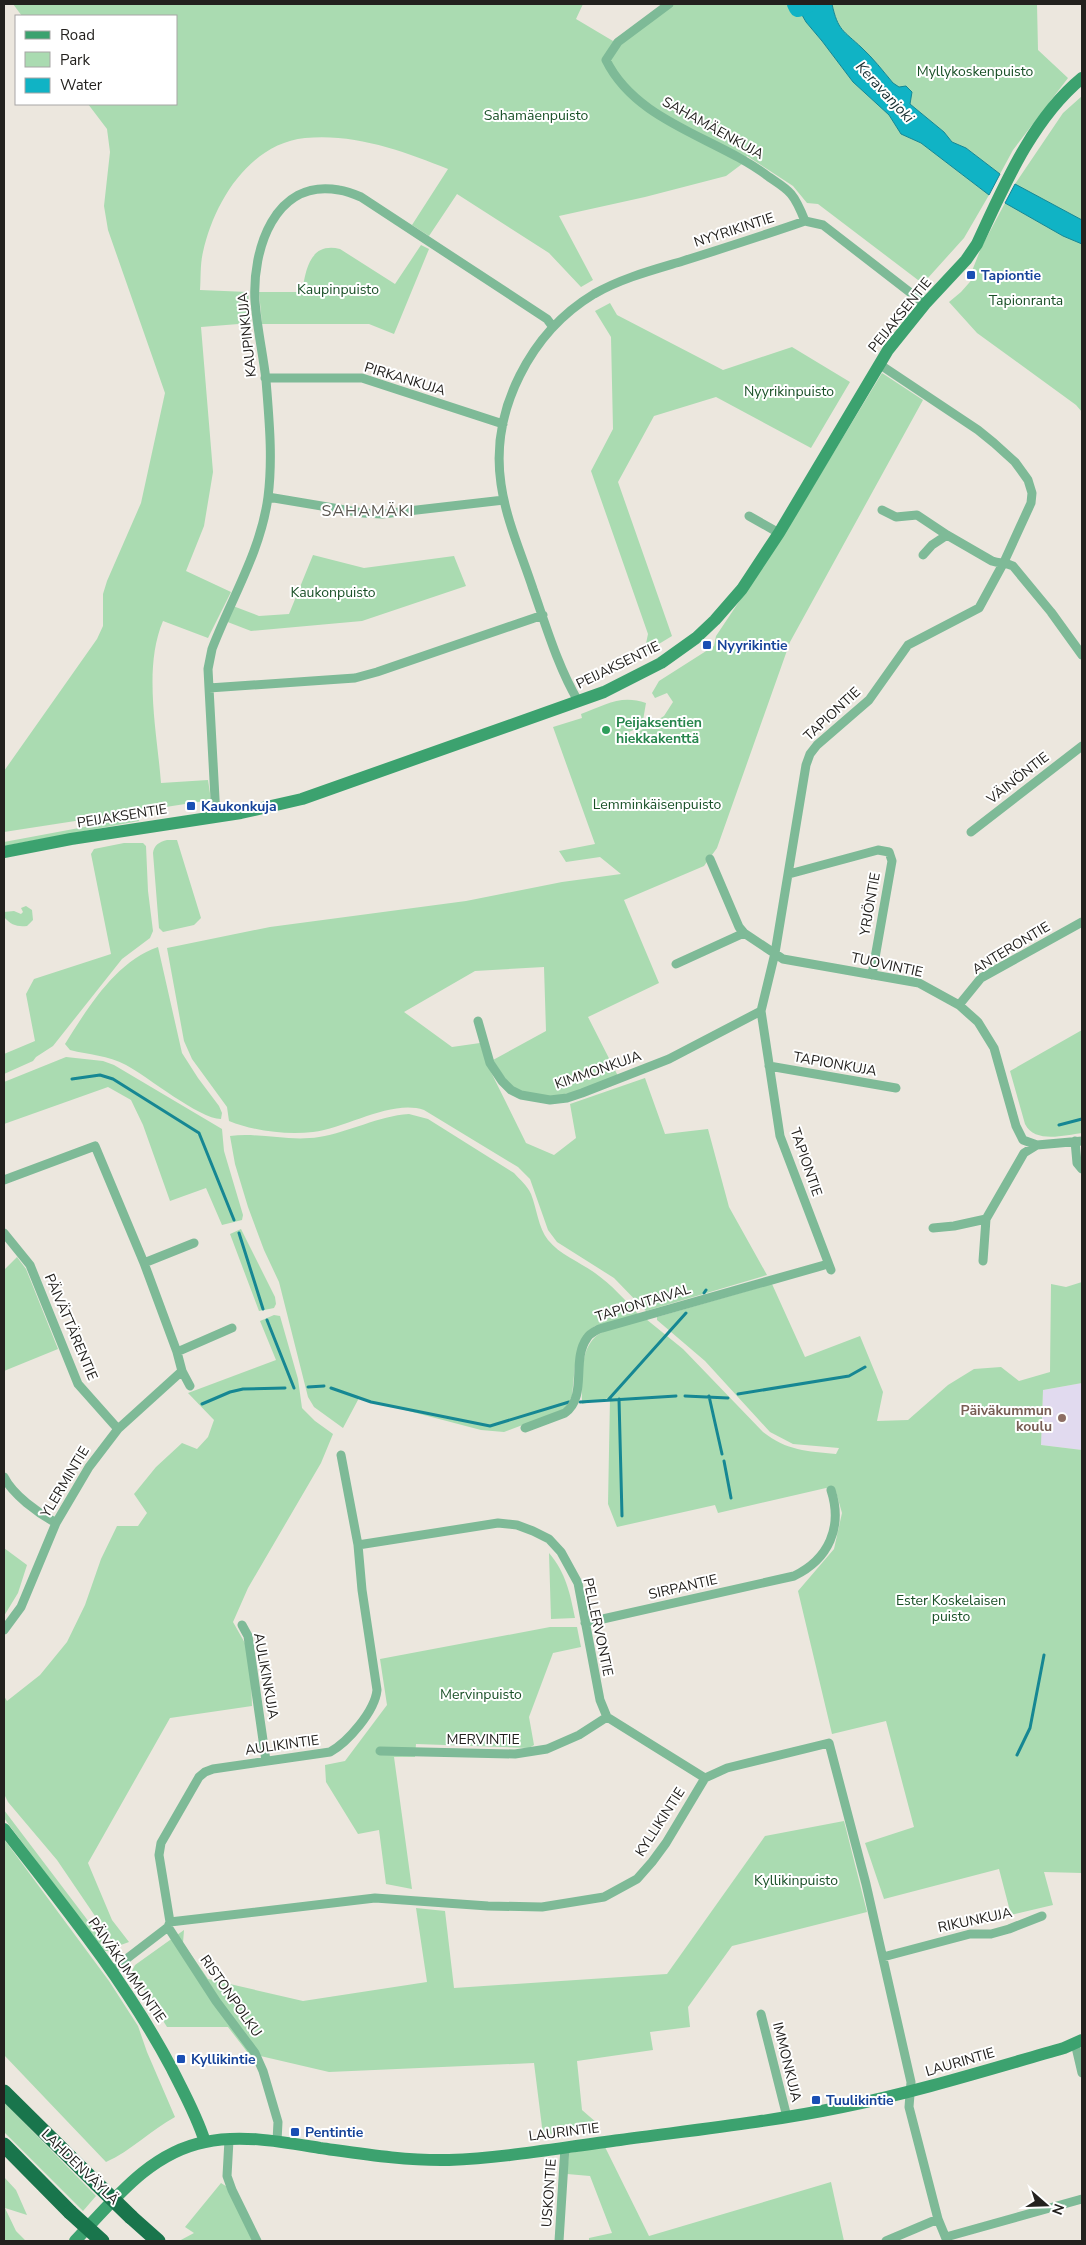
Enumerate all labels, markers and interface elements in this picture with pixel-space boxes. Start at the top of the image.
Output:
legend [15,15,178,105]
text: Road [60,25,95,45]
text: Park [60,50,90,70]
water label: Keravanjoki [851,57,919,127]
park label: Myllykoskenpuisto [917,62,1034,81]
text: Water [60,75,103,95]
street label: SAHAMÄENKUJA [659,92,767,164]
park label: Sahamäenpuisto [484,106,589,125]
street label: NYYRIKINTIE [692,208,776,252]
place label: Tapiontie [981,266,1041,285]
marker: Tapiontie [965,269,977,281]
street label: PEIJAKSENTIE [864,274,936,356]
park label: Kaupinpuisto [297,280,379,299]
park label: Tapionranta [989,291,1063,310]
street label: KAUPINKUJA [233,292,261,378]
street label: PIRKANKUJA [362,358,448,400]
park label: Nyyrikinpuisto [744,382,834,401]
district label: SAHAMÄKI [322,500,414,522]
park label: Kaukonpuisto [290,583,376,602]
place label: Nyyrikintie [717,636,788,655]
street label: PEIJAKSENTIE [573,637,663,693]
marker: Nyyrikintie [701,639,713,651]
street label: TAPIONTIE [799,683,865,745]
place label: Peijaksentien hiekkakenttä [616,713,702,748]
marker: Peijaksentien hiekkakenttä [600,724,612,736]
street label: VÄINÖNTIE [982,748,1053,809]
park label: Lemminkäisenpuisto [593,795,721,814]
place label: Kaukonkuja [201,797,277,816]
street label: PEIJAKSENTIE [76,799,168,833]
marker: Kaukonkuja [185,800,197,812]
street label: YRJÖNTIE [855,871,885,938]
street label: ANTERONTIE [969,917,1053,979]
street label: TUOVINTIE [849,948,925,982]
street label: KIMMONKUJA [552,1046,644,1094]
street label: TAPIONKUJA [792,1047,878,1081]
street label: TAPIONTIE [785,1125,827,1199]
street label: PÄIVÄTTÄRENTIE [40,1271,102,1383]
street label: TAPIONTAIVAL [593,1279,693,1327]
place label: Päiväkummun koulu [961,1401,1052,1436]
marker: Päiväkummun koulu [1056,1412,1068,1424]
street label: YLERMINTIE [36,1443,94,1522]
street label: SIRPANTIE [647,1570,719,1604]
street label: PELLERVONTIE [578,1576,618,1678]
park label: Ester Koskelaisen puisto [896,1591,1006,1626]
street label: AULIKINKUJA [249,1631,283,1721]
park label: Mervinpuisto [440,1685,522,1704]
street label: AULIKINTIE [244,1730,320,1760]
street label: MERVINTIE [446,1730,520,1749]
street label: KYLLIKINTIE [631,1784,689,1860]
park label: Kyllikinpuisto [754,1871,838,1890]
street label: RIKUNKUJA [936,1903,1014,1937]
street label: PÄIVÄKUMMUNTIE [84,1914,170,2026]
street label: RISTONPOLKU [196,1951,266,2041]
street label: IMMONKUJA [768,2020,806,2104]
street label: LAURINTIE [923,2043,997,2081]
place label: Kyllikintie [191,2050,256,2069]
marker: Kyllikintie [175,2053,187,2065]
place label: Tuulikintie [826,2091,894,2110]
marker: Tuulikintie [810,2094,822,2106]
street label: LAURINTIE [528,2118,600,2146]
place label: Pentintie [305,2123,364,2142]
street label: LAHDENVÄYLÄ [37,2125,123,2209]
marker: Pentintie [289,2126,301,2138]
street label: USKONTIE [537,2158,561,2228]
north arrow [1021,2180,1071,2230]
text: N [1047,2201,1068,2217]

